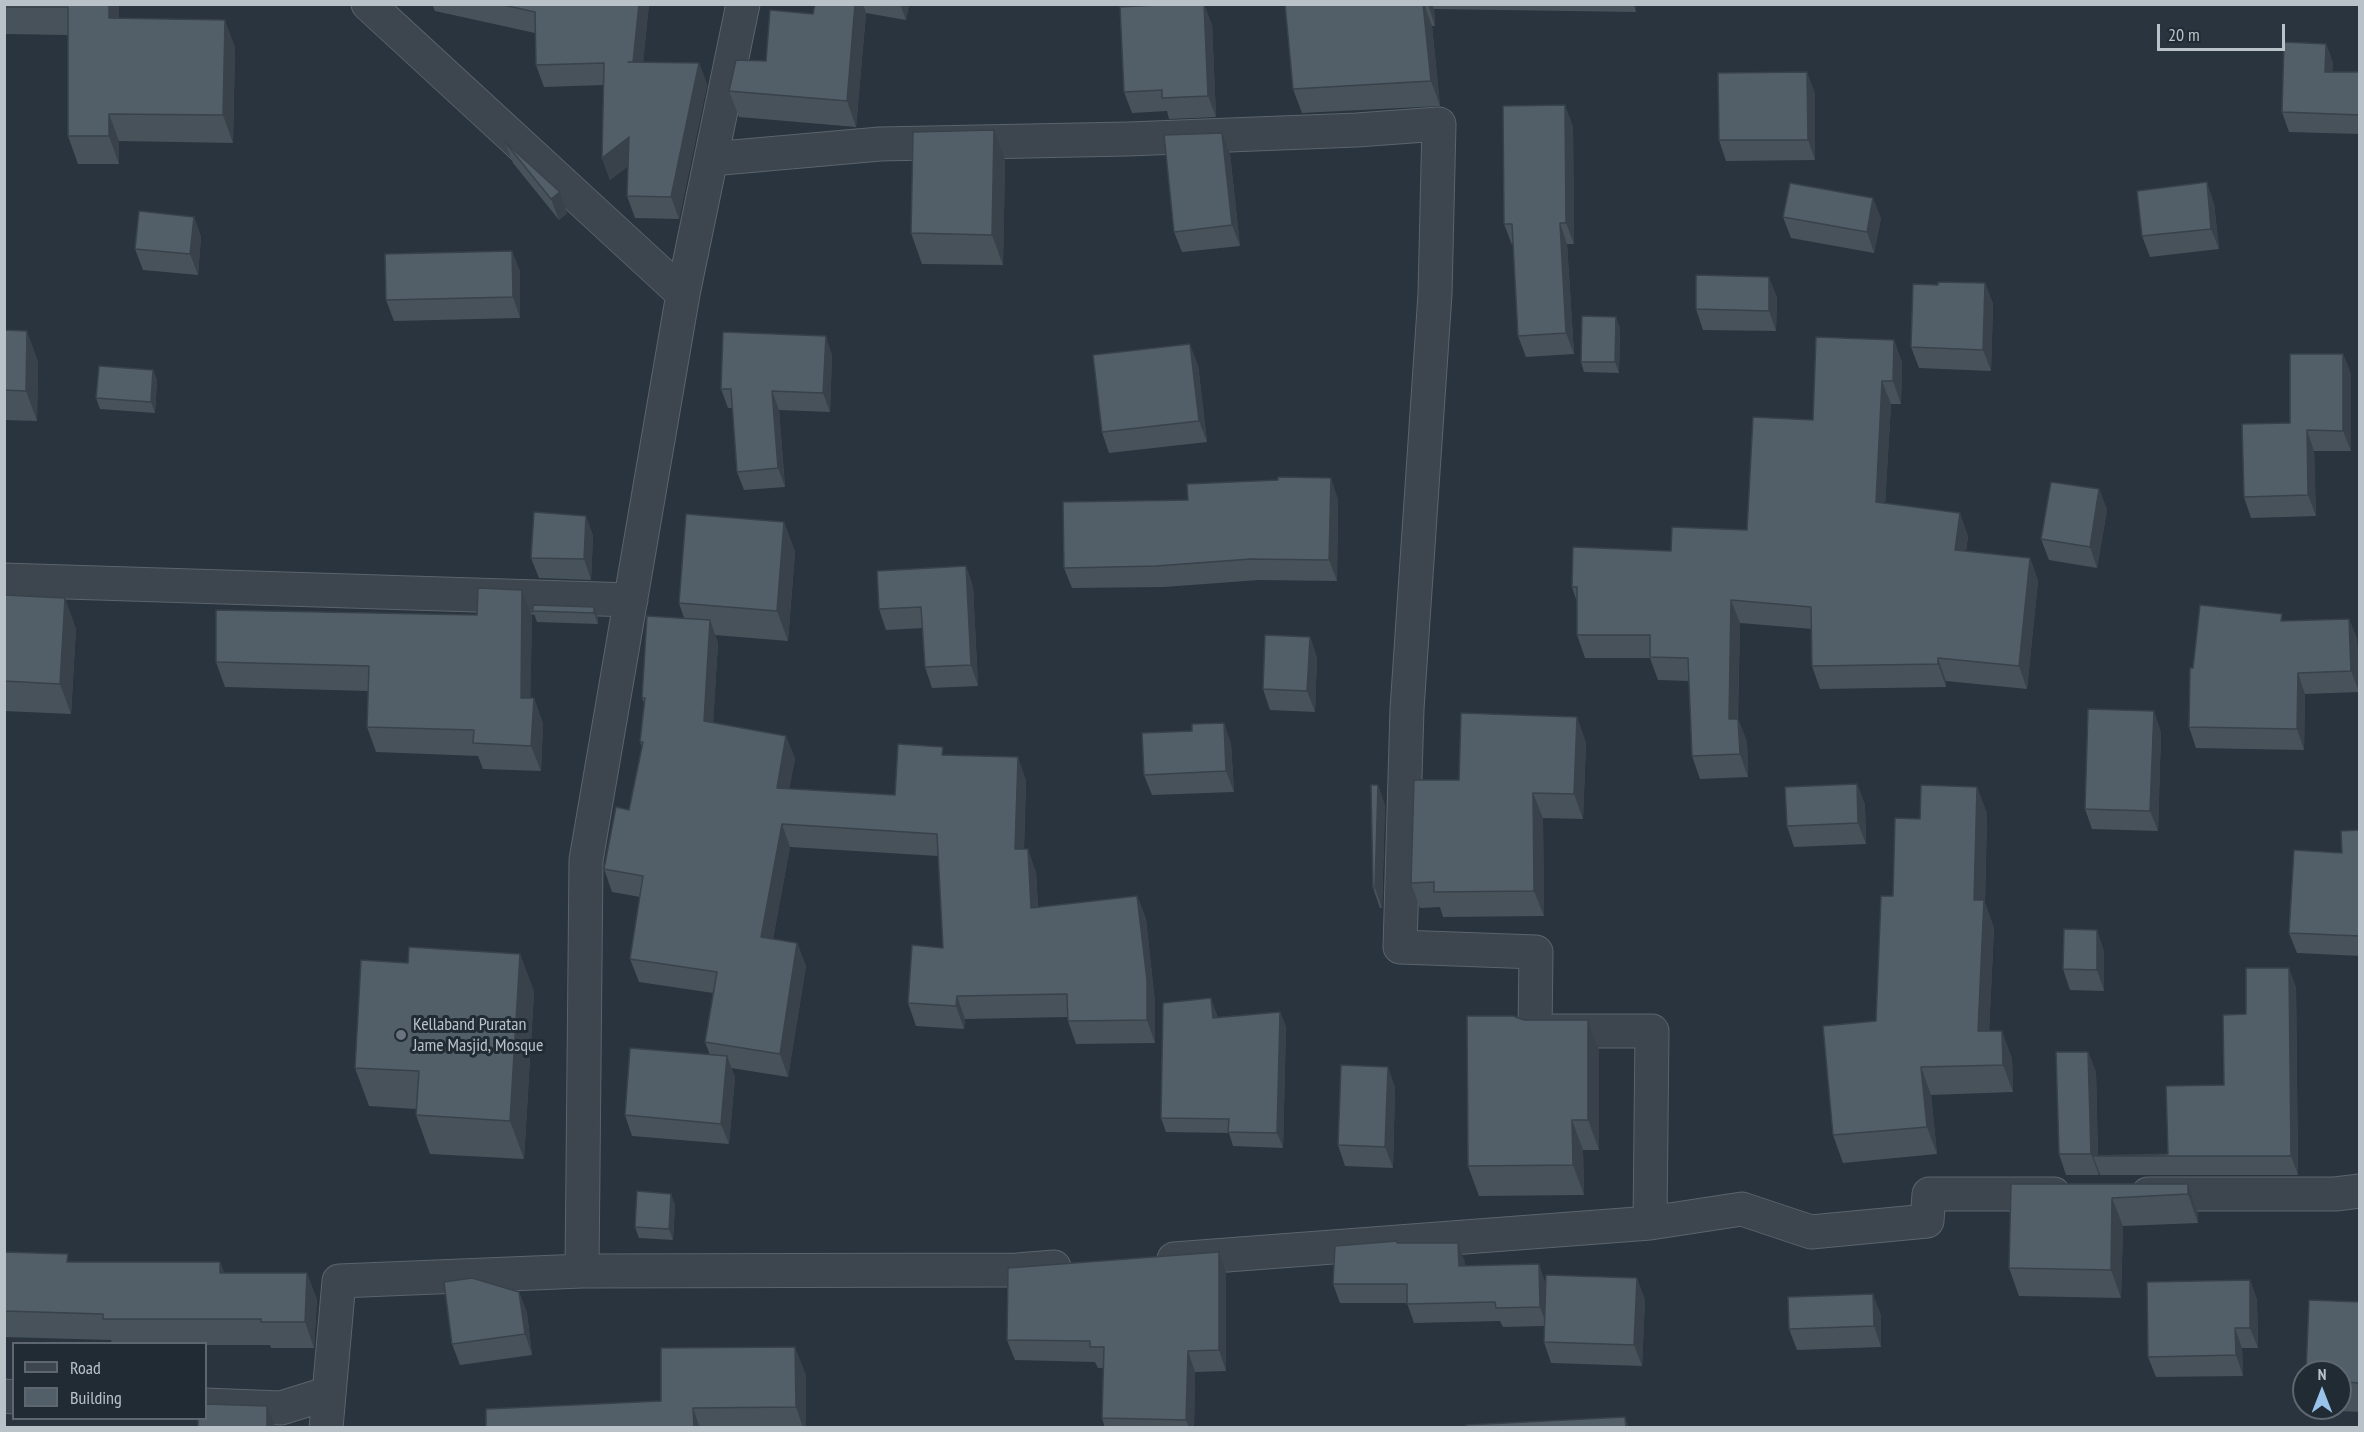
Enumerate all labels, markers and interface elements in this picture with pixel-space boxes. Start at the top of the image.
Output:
scale bar [2160,12,2288,50]
text: 20 m [2168,23,2200,46]
place label: Kellaband Puratan Jame Masjid, Mosque [413,1014,543,1056]
marker: Kellaband Puratan Jame Masjid, Mosque [394,1028,408,1042]
legend [12,1342,207,1420]
text: Road [70,1356,101,1379]
north arrow [2292,1360,2352,1420]
text: N [2318,1364,2326,1384]
text: Building [70,1386,122,1409]

